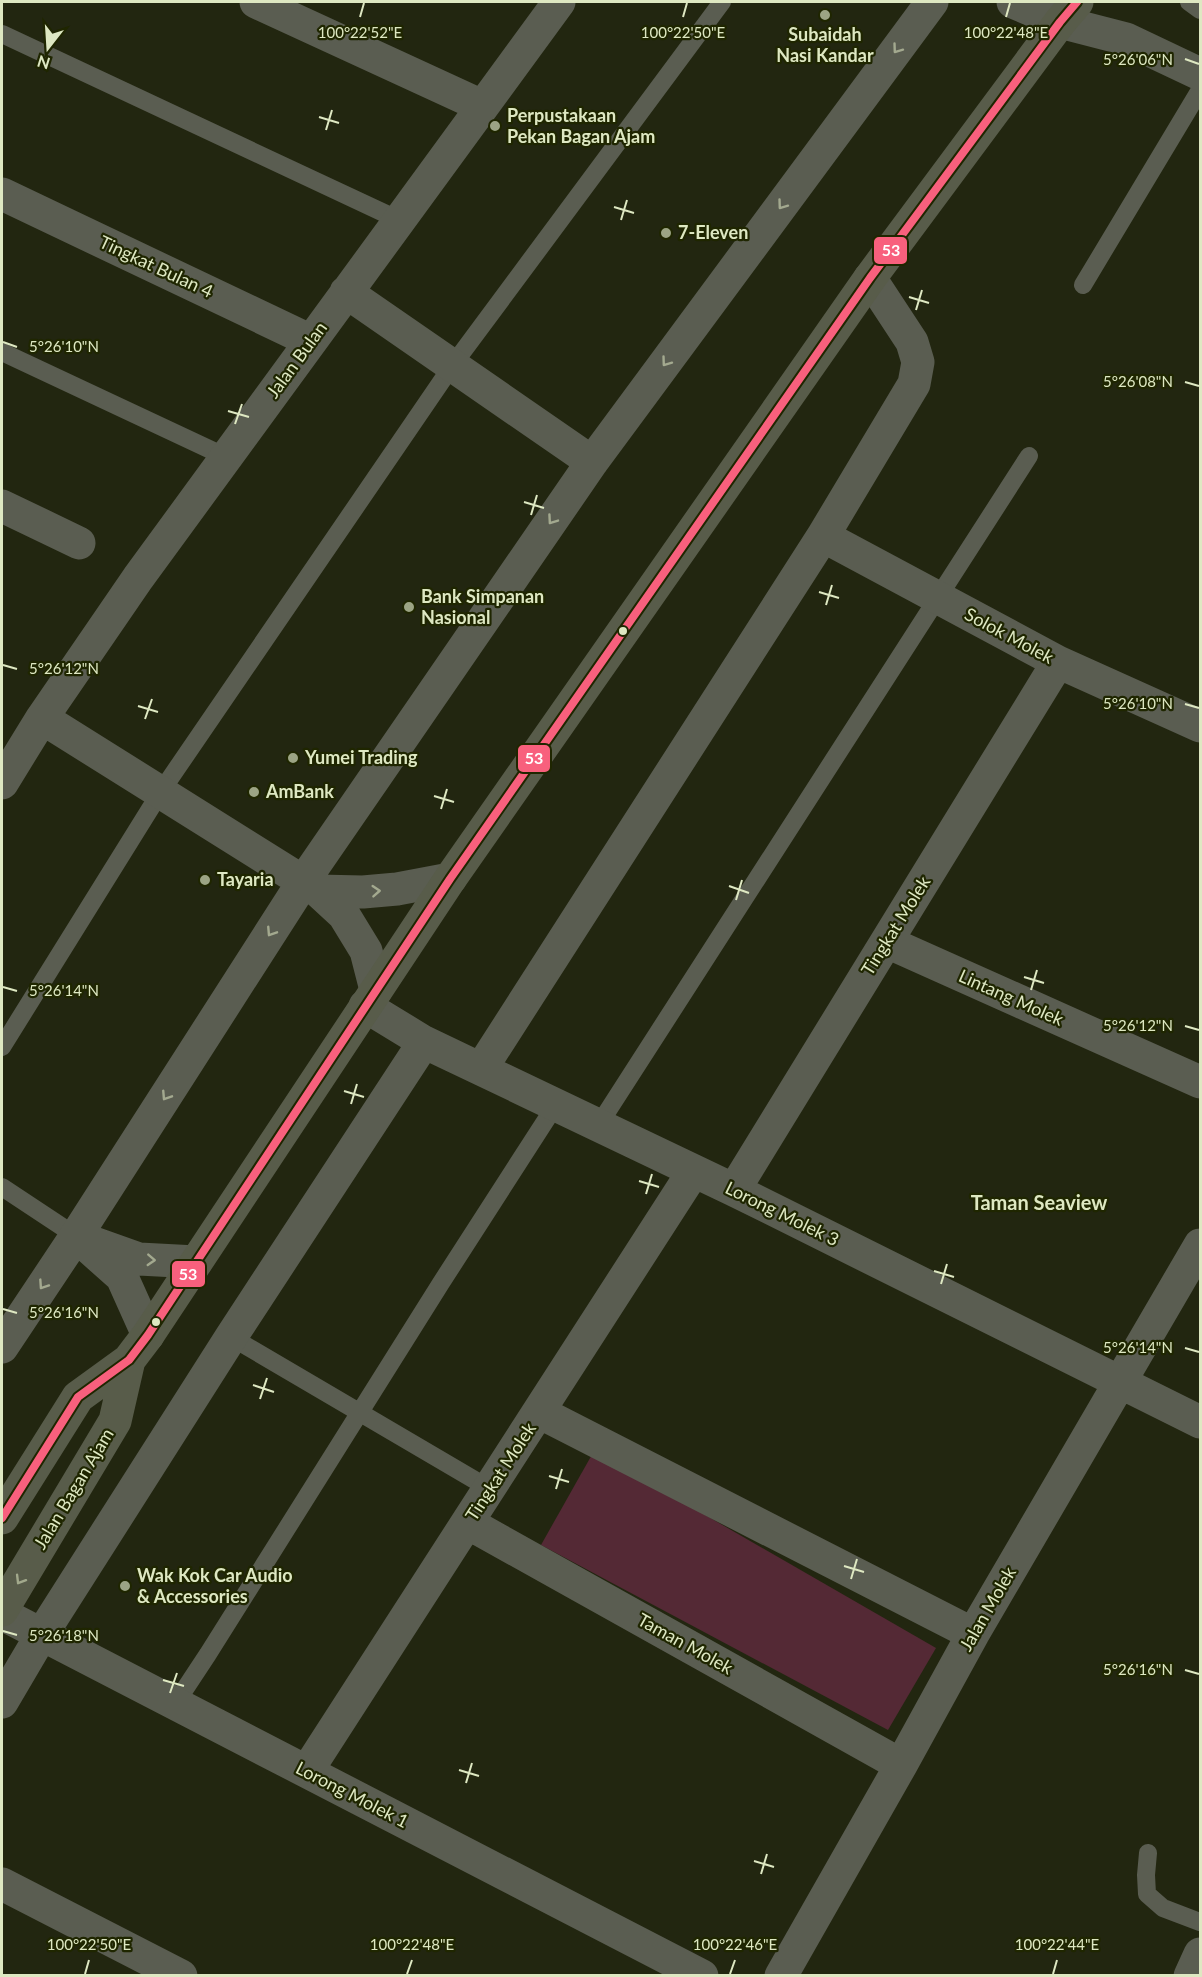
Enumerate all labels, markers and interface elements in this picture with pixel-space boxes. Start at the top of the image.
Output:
marker: Subaidah Nasi Kandar [818,8,832,22]
north arrow [18,18,78,78]
text: 100°22'52"E [318,23,402,41]
text: 100°22'50"E [641,23,725,41]
place label: Subaidah Nasi Kandar [776,23,874,66]
text: 100°22'48"E [964,23,1048,41]
one-way arrow [894,42,905,53]
text: 5°26'06"N [1103,50,1173,68]
text: N [35,52,52,74]
place label: Perpustakaan Pekan Bagan Ajam [507,104,655,147]
marker: Perpustakaan Pekan Bagan Ajam [488,119,502,133]
one-way arrow [778,199,789,210]
place label: 7-Eleven [678,221,748,243]
marker: 7-Eleven [659,226,673,240]
street label: Tingkat Bulan 4 [96,230,217,302]
line badge: 53 [873,236,908,265]
text: 53 [882,240,900,259]
street label: Jalan Bulan [261,317,331,402]
text: 5°26'10"N [29,337,99,355]
one-way arrow [662,356,673,367]
text: 5°26'08"N [1103,372,1173,390]
one-way arrow [548,514,559,525]
place label: Bank Simpanan Nasional [421,585,544,628]
marker: Bank Simpanan Nasional [402,600,416,614]
street label: Solok Molek [961,602,1058,668]
unlabelled marker [617,625,629,637]
text: 5°26'12"N [29,659,99,677]
text: 5°26'10"N [1103,694,1173,712]
line badge: 53 [517,744,551,773]
place label: Yumei Trading [304,746,418,768]
text: 53 [525,748,543,767]
marker: Yumei Trading [286,751,300,765]
place label: AmBank [265,780,334,802]
marker: AmBank [247,785,261,799]
place label: Tayaria [217,868,274,890]
street label: Tingkat Molek [856,871,935,979]
marker: Tayaria [198,873,212,887]
one-way arrow [372,885,381,898]
one-way arrow [268,925,279,936]
street label: Lintang Molek [956,964,1068,1030]
text: 5°26'14"N [29,981,99,999]
text: 5°26'12"N [1103,1016,1173,1034]
one-way arrow [162,1089,173,1100]
street label: Lorong Molek 3 [722,1176,843,1250]
district label: Taman Seaview [971,1190,1107,1214]
one-way arrow [146,1254,155,1267]
line badge: 53 [171,1260,206,1288]
text: 53 [179,1264,197,1283]
one-way arrow [39,1278,50,1289]
text: 5°26'16"N [29,1303,99,1321]
unlabelled marker [150,1316,162,1328]
text: 5°26'14"N [1103,1338,1173,1356]
street label: Tingkat Molek [460,1417,541,1525]
street label: Jalan Bagan Ajam [28,1424,118,1553]
street label: Jalan Molek [954,1562,1020,1655]
place label: Wak Kok Car Audio & Accessories [137,1564,293,1607]
one-way arrow [16,1574,27,1584]
marker: Wak Kok Car Audio & Accessories [118,1579,132,1593]
street label: Taman Molek [634,1608,738,1679]
text: 5°26'18"N [29,1626,99,1644]
text: 5°26'16"N [1103,1660,1173,1678]
street label: Lorong Molek 1 [292,1756,413,1832]
text: 100°22'50"E [47,1935,131,1953]
text: 100°22'48"E [370,1935,454,1953]
text: 100°22'46"E [693,1935,777,1953]
text: 100°22'44"E [1015,1935,1099,1953]

